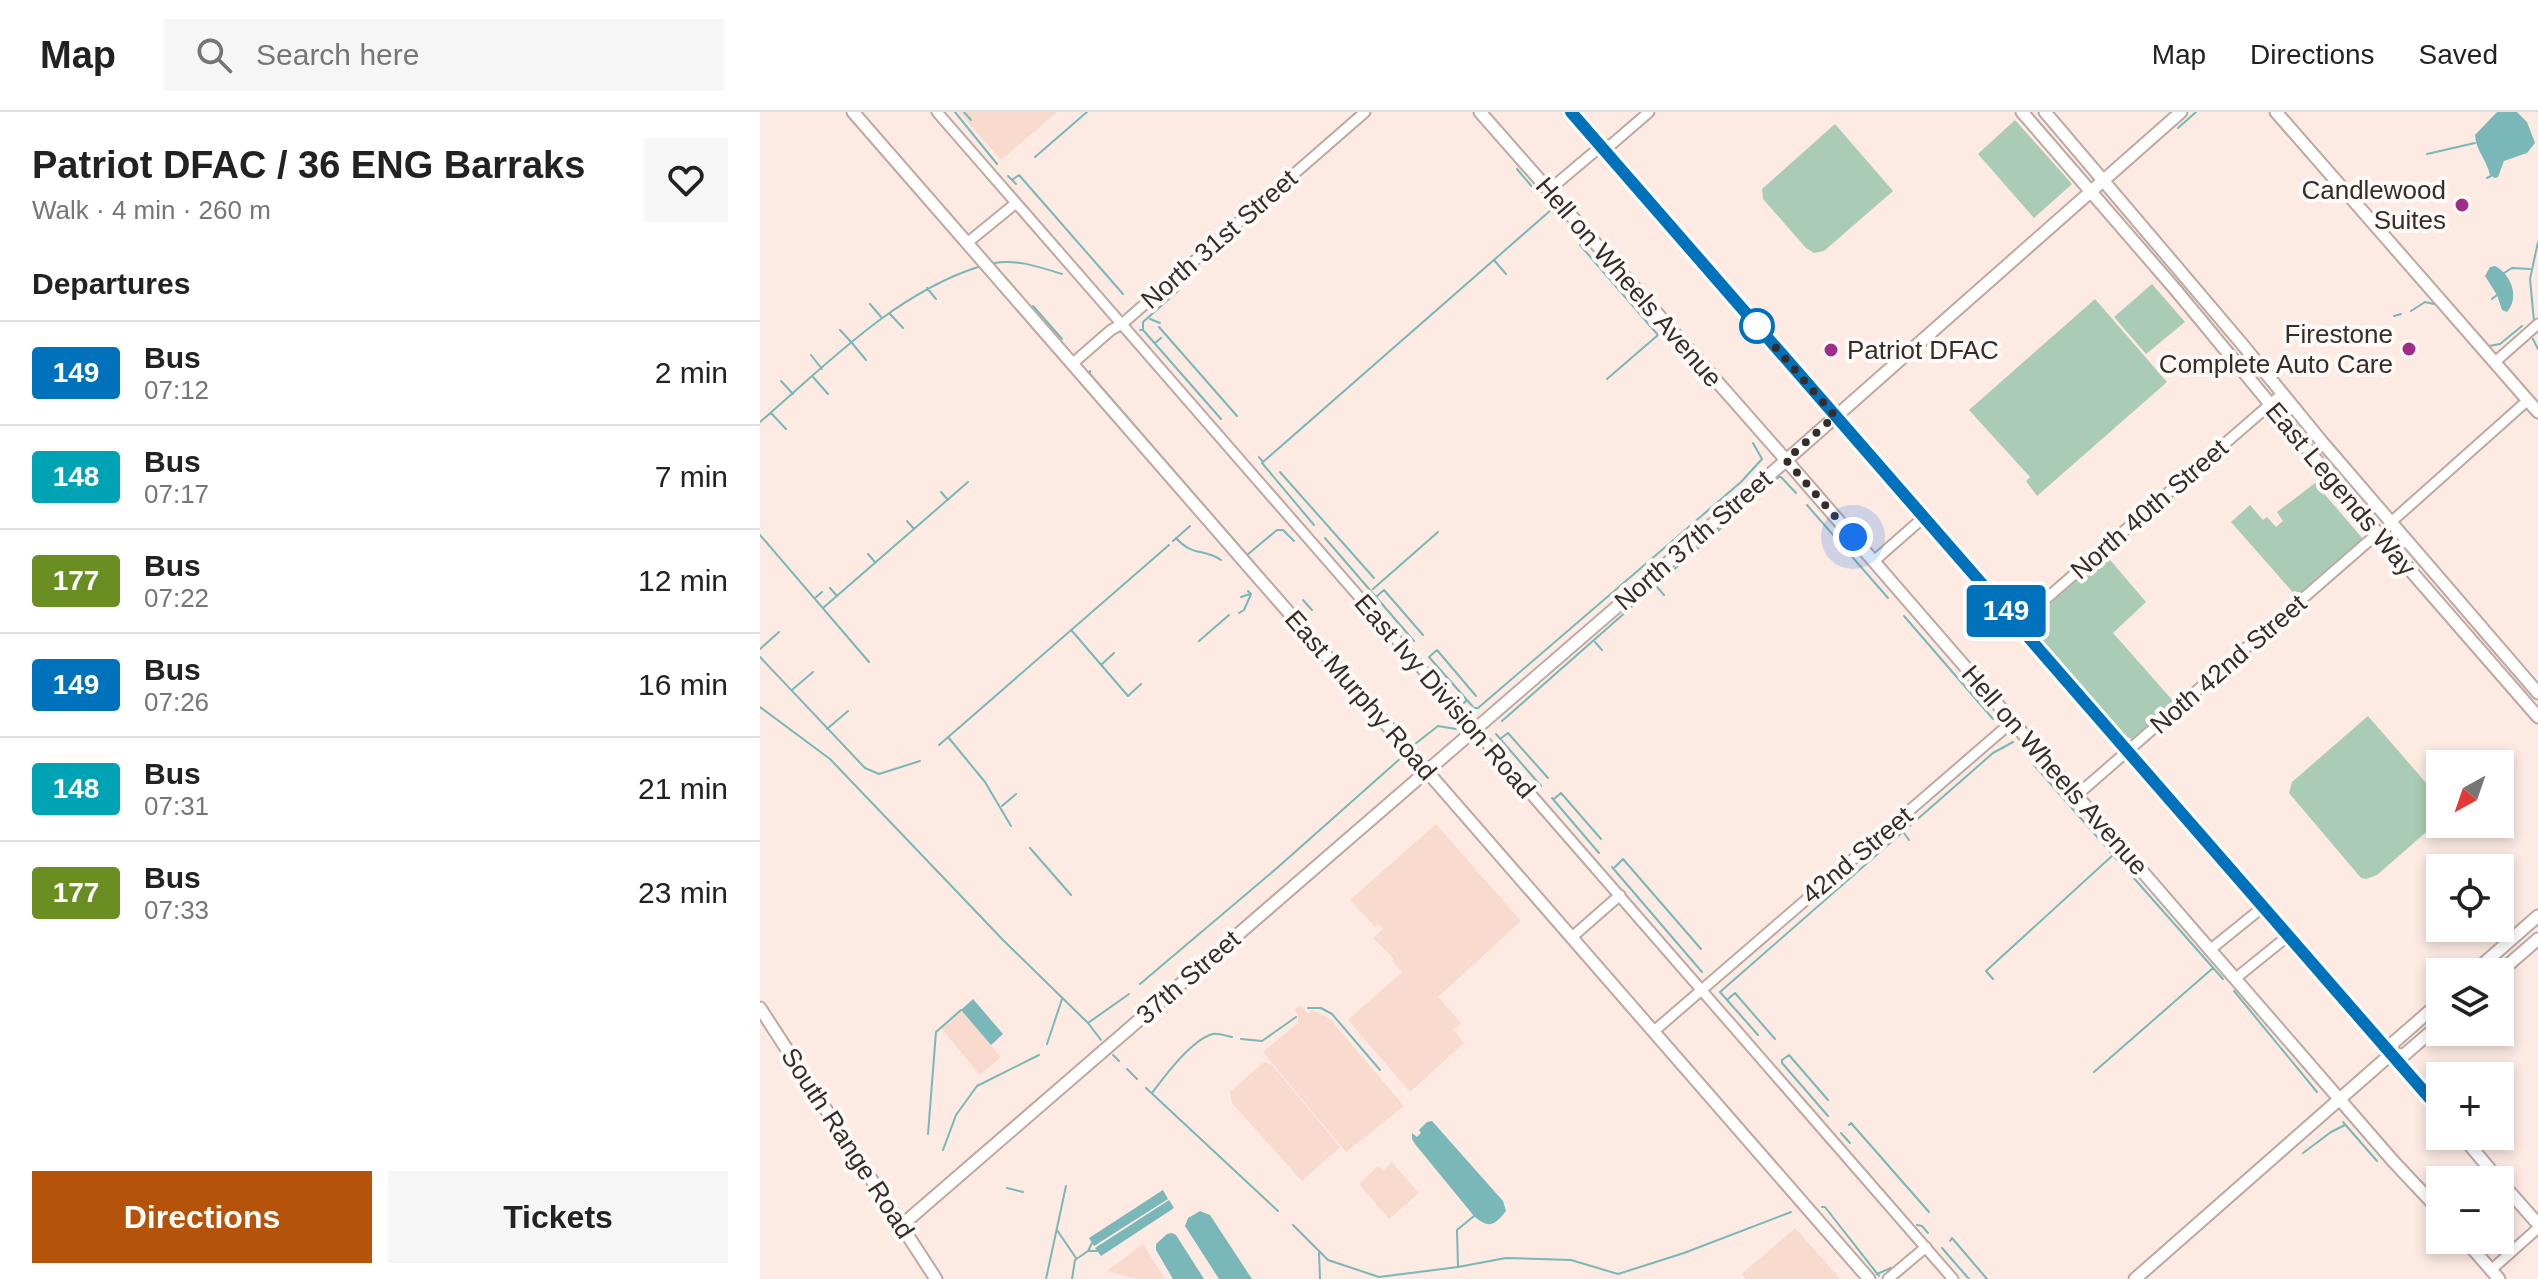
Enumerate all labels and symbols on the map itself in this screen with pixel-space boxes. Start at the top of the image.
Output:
street label: North 31st Street [1135,163,1304,315]
street label: Hell on Wheels Avenue [1530,171,1728,393]
place label: Candlewood Suites [2301,175,2446,235]
marker: Candlewood Suites [2453,196,2471,214]
unlabelled marker [1740,309,1774,343]
place label: Firestone Complete Auto Care [2159,319,2393,379]
place label: Patriot DFAC [1847,335,1999,365]
marker: Firestone Complete Auto Care [2400,340,2418,358]
marker: Patriot DFAC [1822,341,1840,359]
street label: East Legends Way [2260,396,2422,582]
street label: North 40th Street [2064,432,2234,585]
street label: North 37th Street [1608,463,1778,616]
your location [1833,517,1873,557]
line badge: 149 [1960,585,2052,637]
street label: East Ivy Division Road [1348,588,1542,804]
street label: Noth 42nd Street [2144,588,2313,740]
street label: East Murphy Road [1279,604,1443,786]
street label: Hell on Wheels Avenue [1956,659,2154,881]
north arrow [2426,750,2514,838]
street label: 42nd Street [1796,800,1919,910]
street label: 37th Street [1130,923,1246,1030]
street label: South Range Road [775,1042,921,1244]

